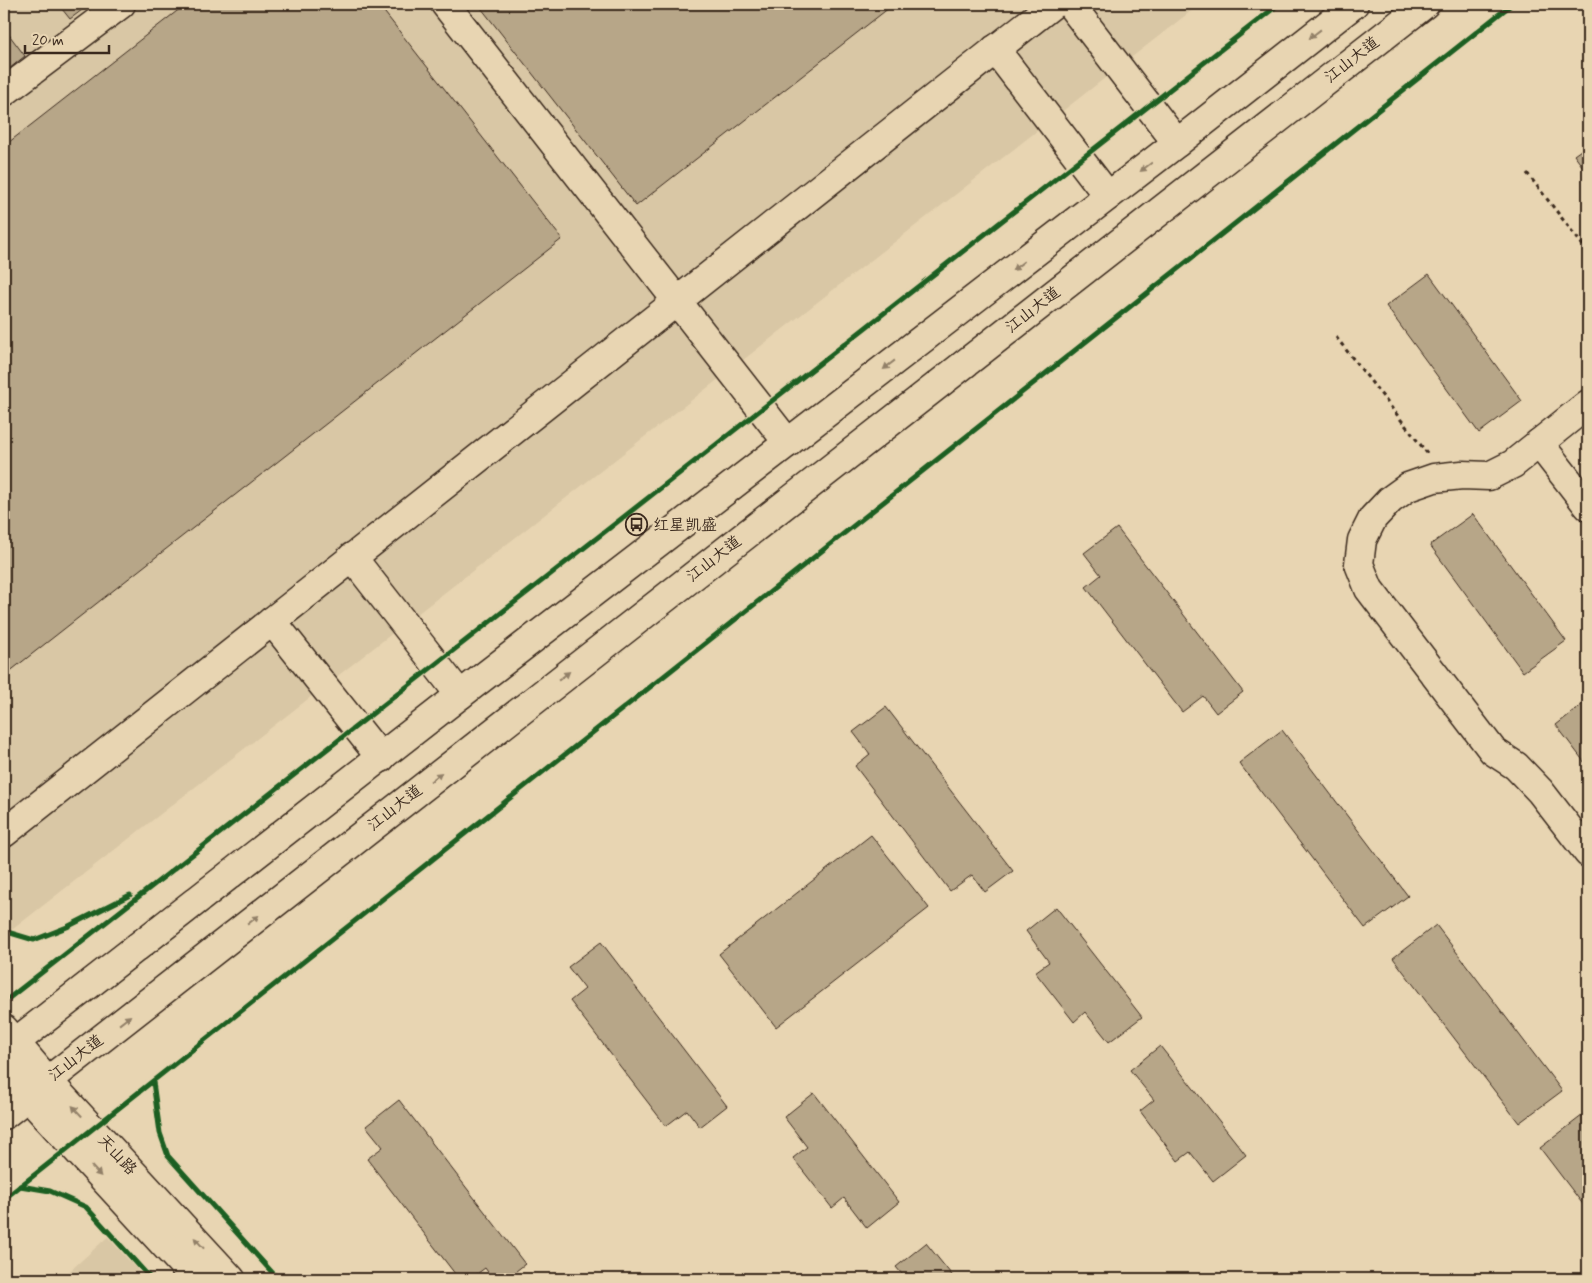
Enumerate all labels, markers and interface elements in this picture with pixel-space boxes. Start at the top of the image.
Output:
scale bar [25,22,109,54]
one-way arrow [1309,29,1322,39]
text: 20 m [32,31,64,51]
street label: 江山大道 [1320,32,1384,88]
one-way arrow [1140,161,1153,172]
one-way arrow [1012,260,1025,271]
street label: 江山大道 [1001,282,1065,338]
one-way arrow [882,360,896,370]
bus stop icon: 红星凯盛 [625,513,649,537]
place label: 红星凯盛 [653,515,717,536]
street label: 江山大道 [682,531,746,587]
one-way arrow [557,671,570,682]
one-way arrow [429,771,442,782]
street label: 江山大道 [363,780,427,836]
one-way arrow [246,914,259,925]
one-way arrow [118,1014,131,1025]
street label: 江山大道 [44,1030,108,1086]
one-way arrow [71,1105,82,1117]
street label: 天山路 [93,1130,141,1180]
one-way arrow [90,1165,102,1177]
one-way arrow [193,1237,205,1249]

